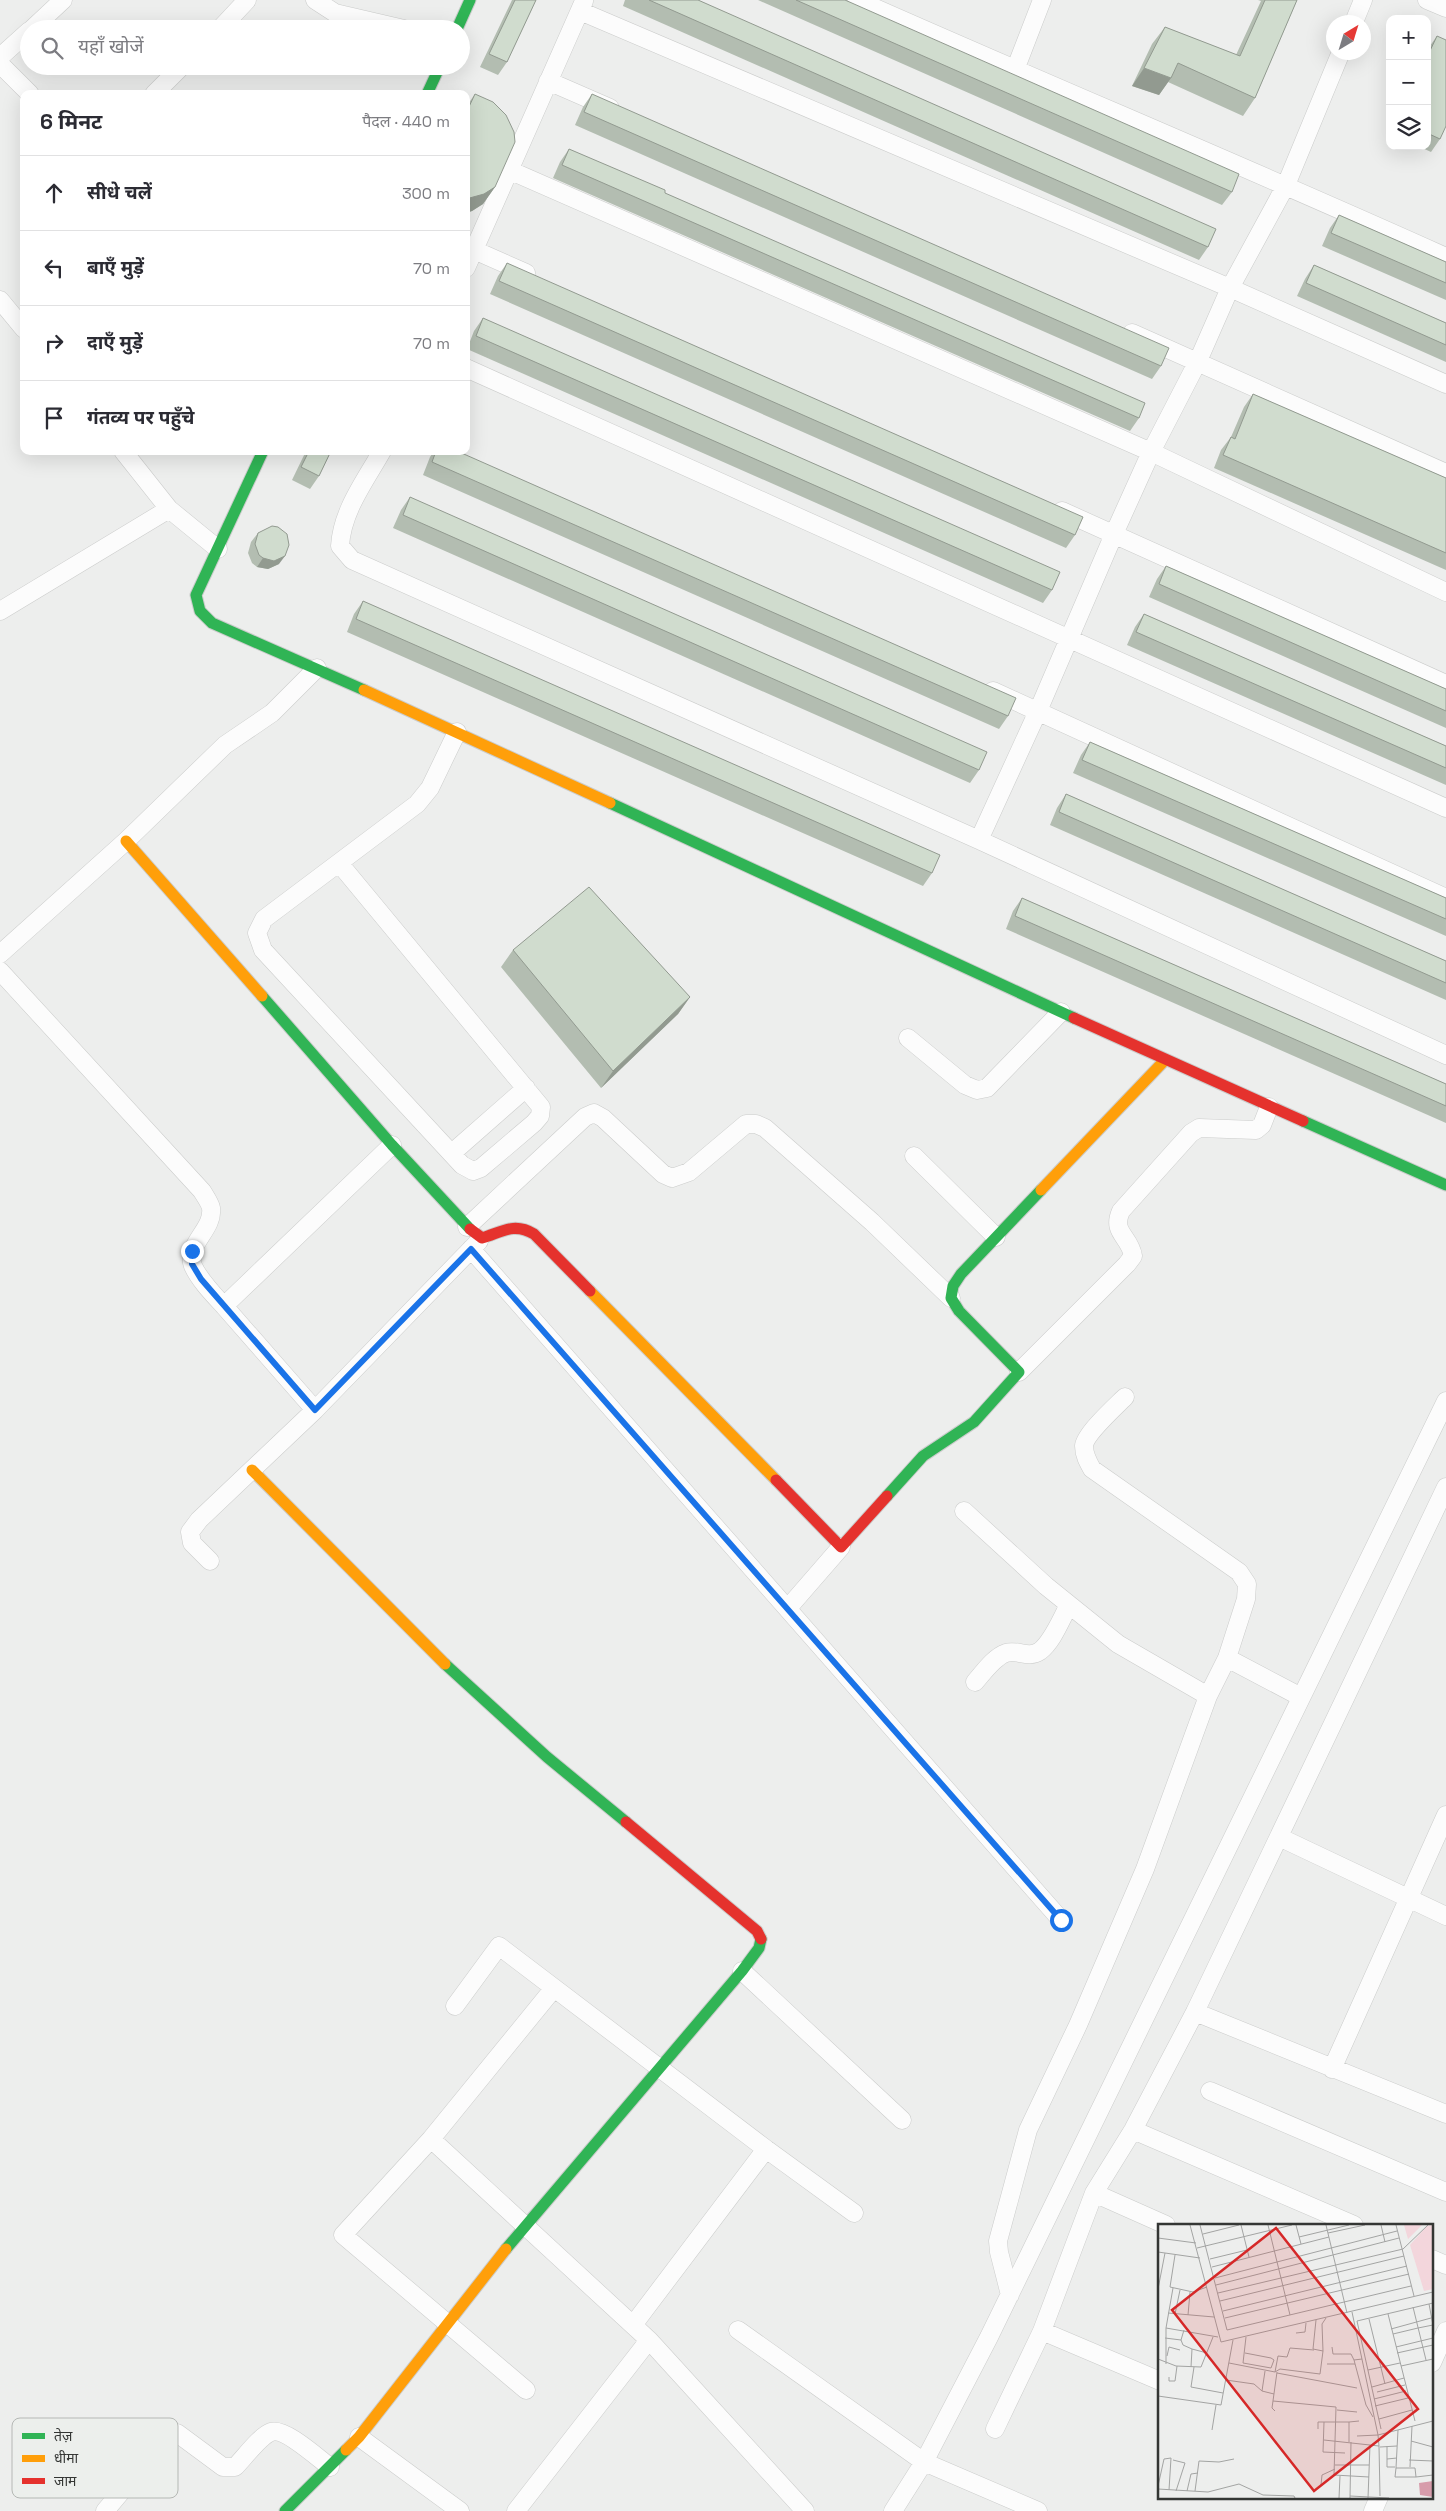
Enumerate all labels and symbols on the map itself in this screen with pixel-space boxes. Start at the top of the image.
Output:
north arrow [1326,15,1371,60]
route end [181,1240,204,1263]
route start [1050,1909,1073,1932]
inset map [1158,2224,1434,2498]
legend [12,2418,178,2498]
text: तेज़ [54,2427,73,2445]
text: धीमा [54,2449,79,2467]
text: जाम [54,2472,77,2490]

